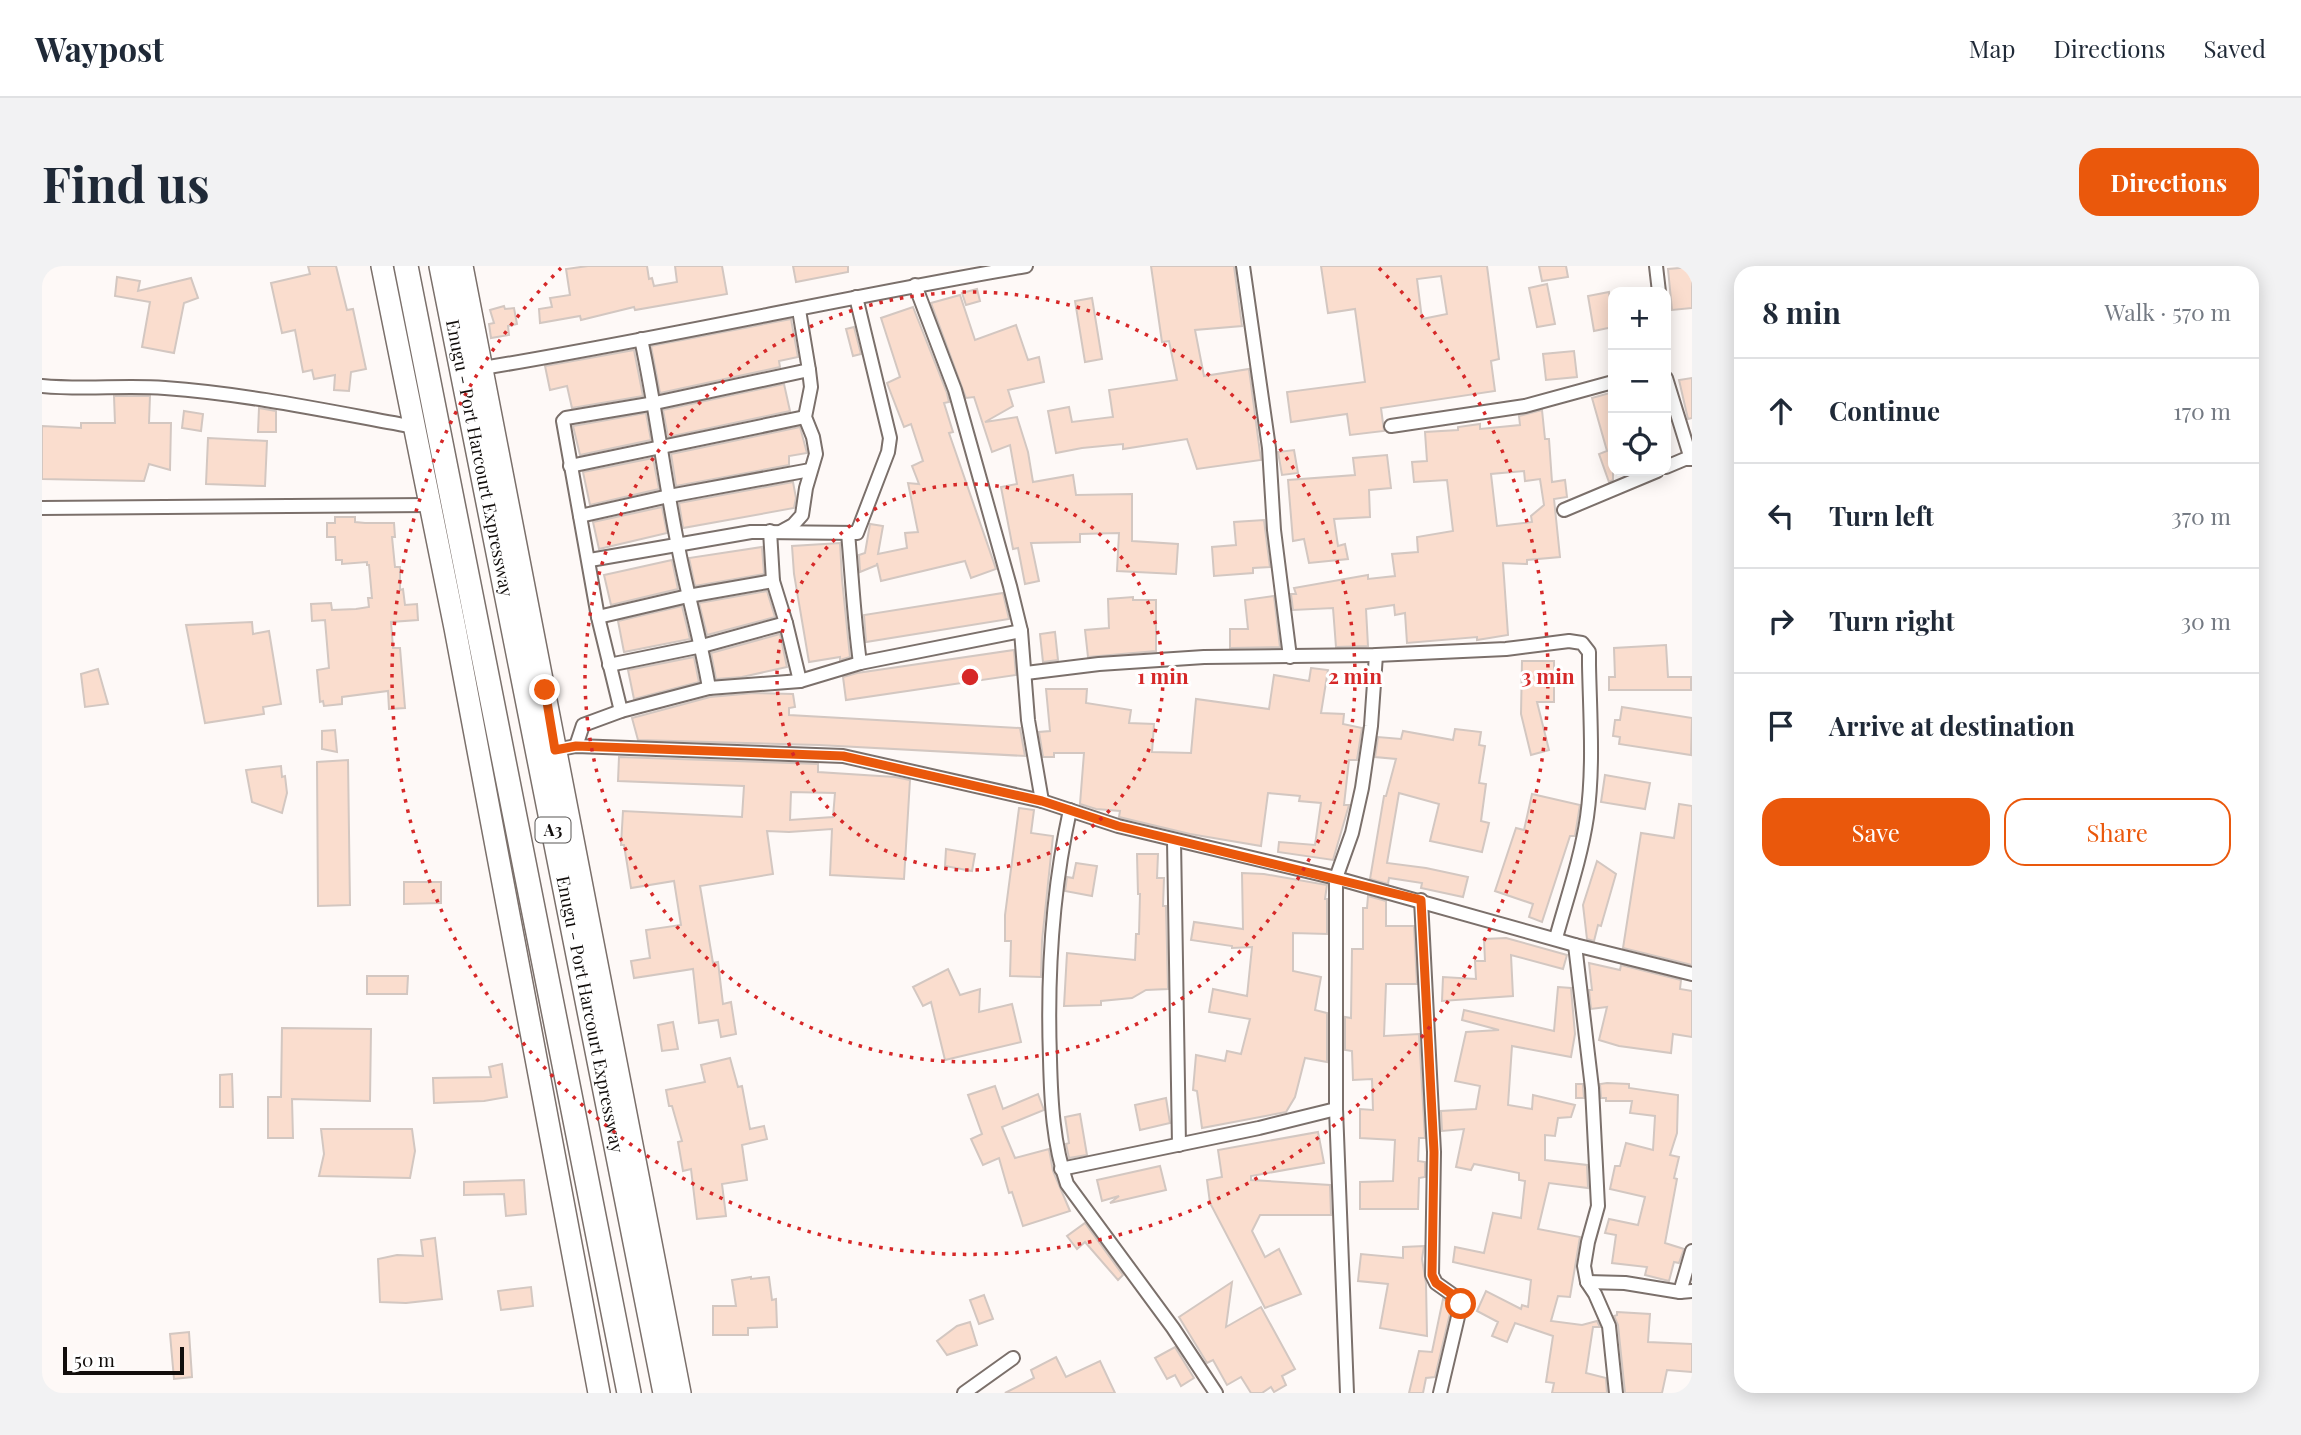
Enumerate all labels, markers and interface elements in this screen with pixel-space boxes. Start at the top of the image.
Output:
text: Waypost [35,26,164,70]
text: Map [1969,32,2015,64]
text: Directions [2053,32,2166,64]
text: Saved [2204,32,2266,64]
button: Directions [2079,148,2259,216]
text: Find us [42,150,210,215]
map controls [1608,287,1671,476]
button: + [1608,287,1671,350]
text: 8 min [1762,292,1841,332]
text: Walk · 570 m [2105,296,2231,327]
street label: Enugu - Port Harcourt Expressway [441,317,519,599]
button: − [1608,350,1671,413]
icon: ahead [1762,392,1800,430]
text: Continue [1829,393,1940,428]
text: 170 m [2173,395,2231,426]
button: locate [1608,413,1671,476]
icon: left [1762,497,1800,535]
text: Turn left [1829,498,1934,533]
text: 370 m [2171,500,2231,531]
icon: right [1762,602,1800,640]
text: Turn right [1829,603,1955,638]
text: 30 m [2181,605,2231,636]
text: 1 min [1137,661,1189,689]
text: 2 min [1328,661,1382,689]
text: 3 min [1521,661,1575,689]
centre of rings [958,665,982,689]
route end [529,674,560,705]
icon: arrive [1762,707,1800,745]
text: Arrive at destination [1829,708,2075,743]
button: Save [1762,798,1990,866]
button: Share [2004,798,2231,866]
road number: A3 [536,818,570,842]
street label: Enugu - Port Harcourt Expressway [551,873,630,1155]
route start [1445,1288,1476,1319]
scale bar [63,1344,184,1376]
text: 50 m [74,1346,115,1372]

